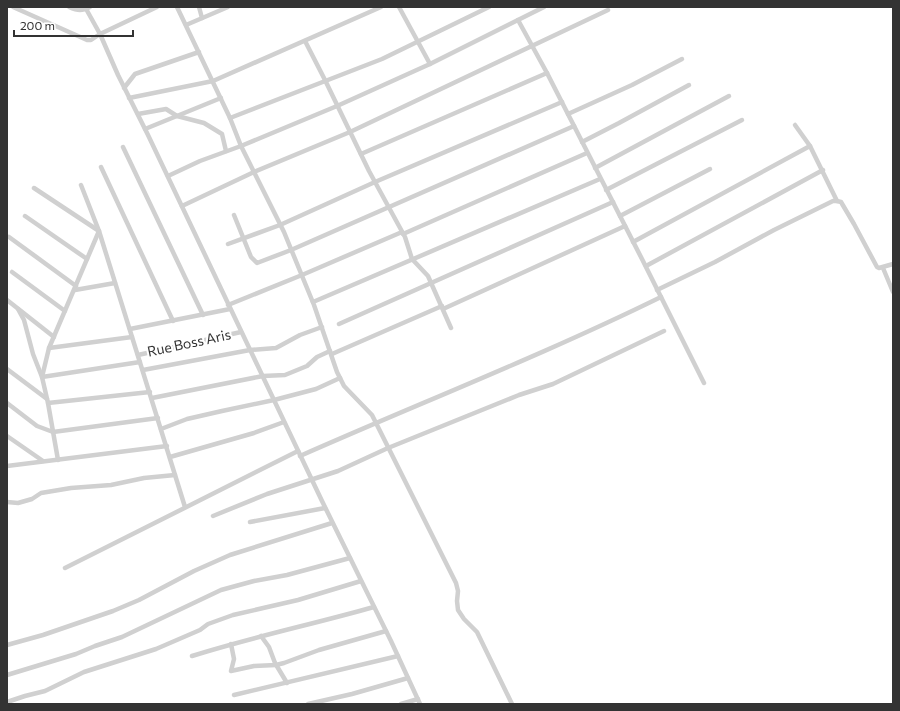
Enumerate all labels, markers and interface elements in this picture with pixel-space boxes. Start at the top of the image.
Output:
scale bar [14,12,133,38]
text: 200 m [20,18,55,32]
street label: Rue Boss Aris [146,325,232,360]

